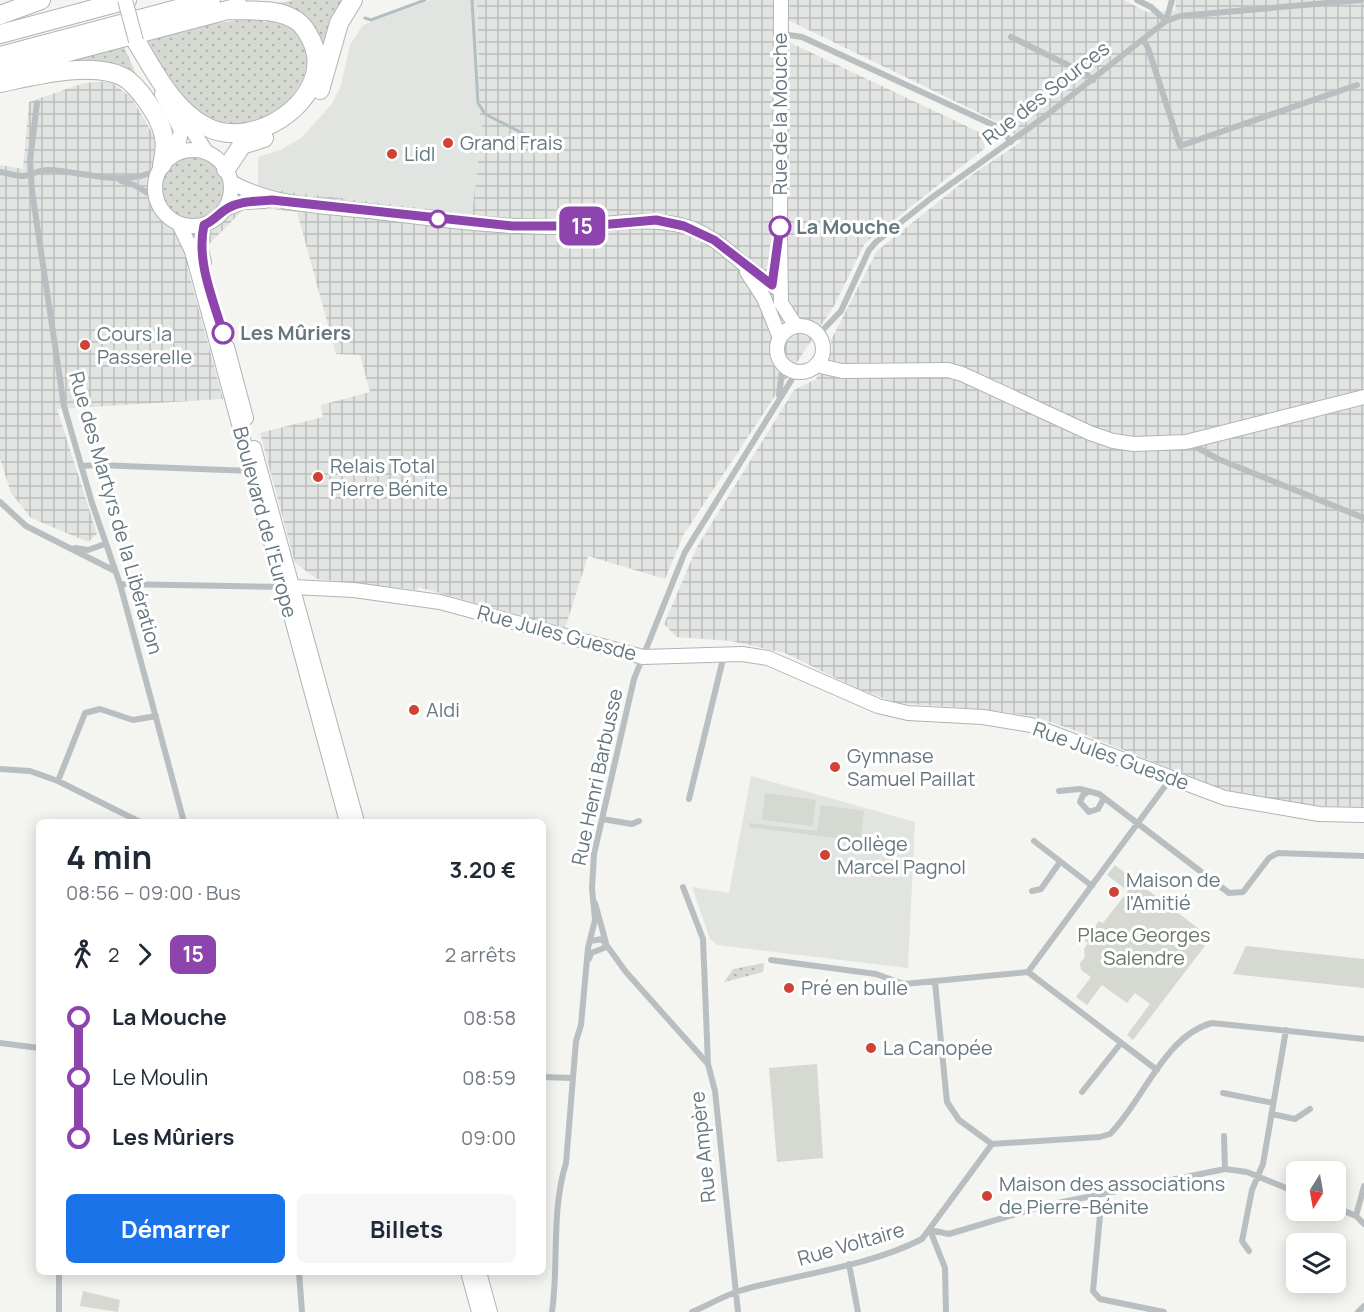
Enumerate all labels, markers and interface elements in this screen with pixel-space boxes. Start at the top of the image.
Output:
street label: Rue de la Mouche [766,33,793,195]
street label: Rue des Sources [977,34,1115,151]
place label: Grand Frais [460,129,563,156]
marker: Grand Frais [441,136,455,150]
place label: Lidl [404,140,435,167]
marker: Lidl [385,147,399,161]
line badge: 15 [555,206,609,246]
unlabelled marker [429,210,447,228]
text: 15 [571,212,593,240]
place label: La Mouche [796,213,900,240]
marker: La Mouche [769,216,791,238]
place label: Les Mûriers [240,319,351,346]
place label: Cours la Passerelle [97,320,192,370]
marker: Les Mûriers [212,322,234,344]
marker: Cours la Passerelle [78,338,92,352]
street label: Rue des Martyrs de la Libération [63,368,170,657]
street label: Boulevard de l'Europe [227,423,304,621]
place label: Relais Total Pierre Bénite [330,452,448,502]
marker: Relais Total Pierre Bénite [311,470,325,484]
street label: Rue Jules Guesde [474,598,640,667]
street label: Rue Henri Barbusse [565,686,628,868]
place label: Aldi [426,696,460,723]
marker: Aldi [407,703,421,717]
street label: Rue Jules Guesde [1030,715,1193,796]
place label: Gymnase Samuel Paillat [847,742,976,792]
marker: Gymnase Samuel Paillat [828,760,842,774]
place label: Collège Marcel Pagnol [837,830,966,880]
text: 4 min [66,834,152,879]
marker: Collège Marcel Pagnol [818,848,832,862]
text: 3.20 € [450,855,516,885]
place label: Maison de l'Amitié [1126,866,1220,916]
text: 08:56 – 09:00 · Bus [66,879,241,906]
marker: Maison de l'Amitié [1107,885,1121,899]
park label: Place Georges Salendre [1078,921,1210,971]
icon: walk [66,938,99,971]
icon: forward [128,938,161,971]
text: 15 [182,940,204,968]
text: 2 [108,941,119,968]
text: 2 arrêts [445,941,516,968]
place label: Pré en bulle [801,974,908,1001]
marker: Pré en bulle [782,981,796,995]
text: La Mouche [112,1002,227,1032]
text: 08:58 [463,1004,516,1031]
place label: La Canopée [883,1034,993,1061]
marker: La Canopée [864,1041,878,1055]
text: Le Moulin [112,1062,208,1092]
text: 08:59 [462,1064,516,1091]
street label: Rue Ampère [683,1090,722,1204]
text: Les Mûriers [112,1122,234,1152]
text: 09:00 [461,1124,516,1151]
north arrow [1286,1161,1346,1221]
map controls [1286,1161,1346,1293]
place label: Maison des associations de Pierre-Bénite [999,1170,1225,1220]
marker: Maison des associations de Pierre-Bénite [980,1189,994,1203]
button: Démarrer [66,1194,285,1263]
button: Billets [297,1194,516,1263]
street label: Rue Voltaire [794,1215,907,1272]
button: layers [1286,1233,1346,1293]

